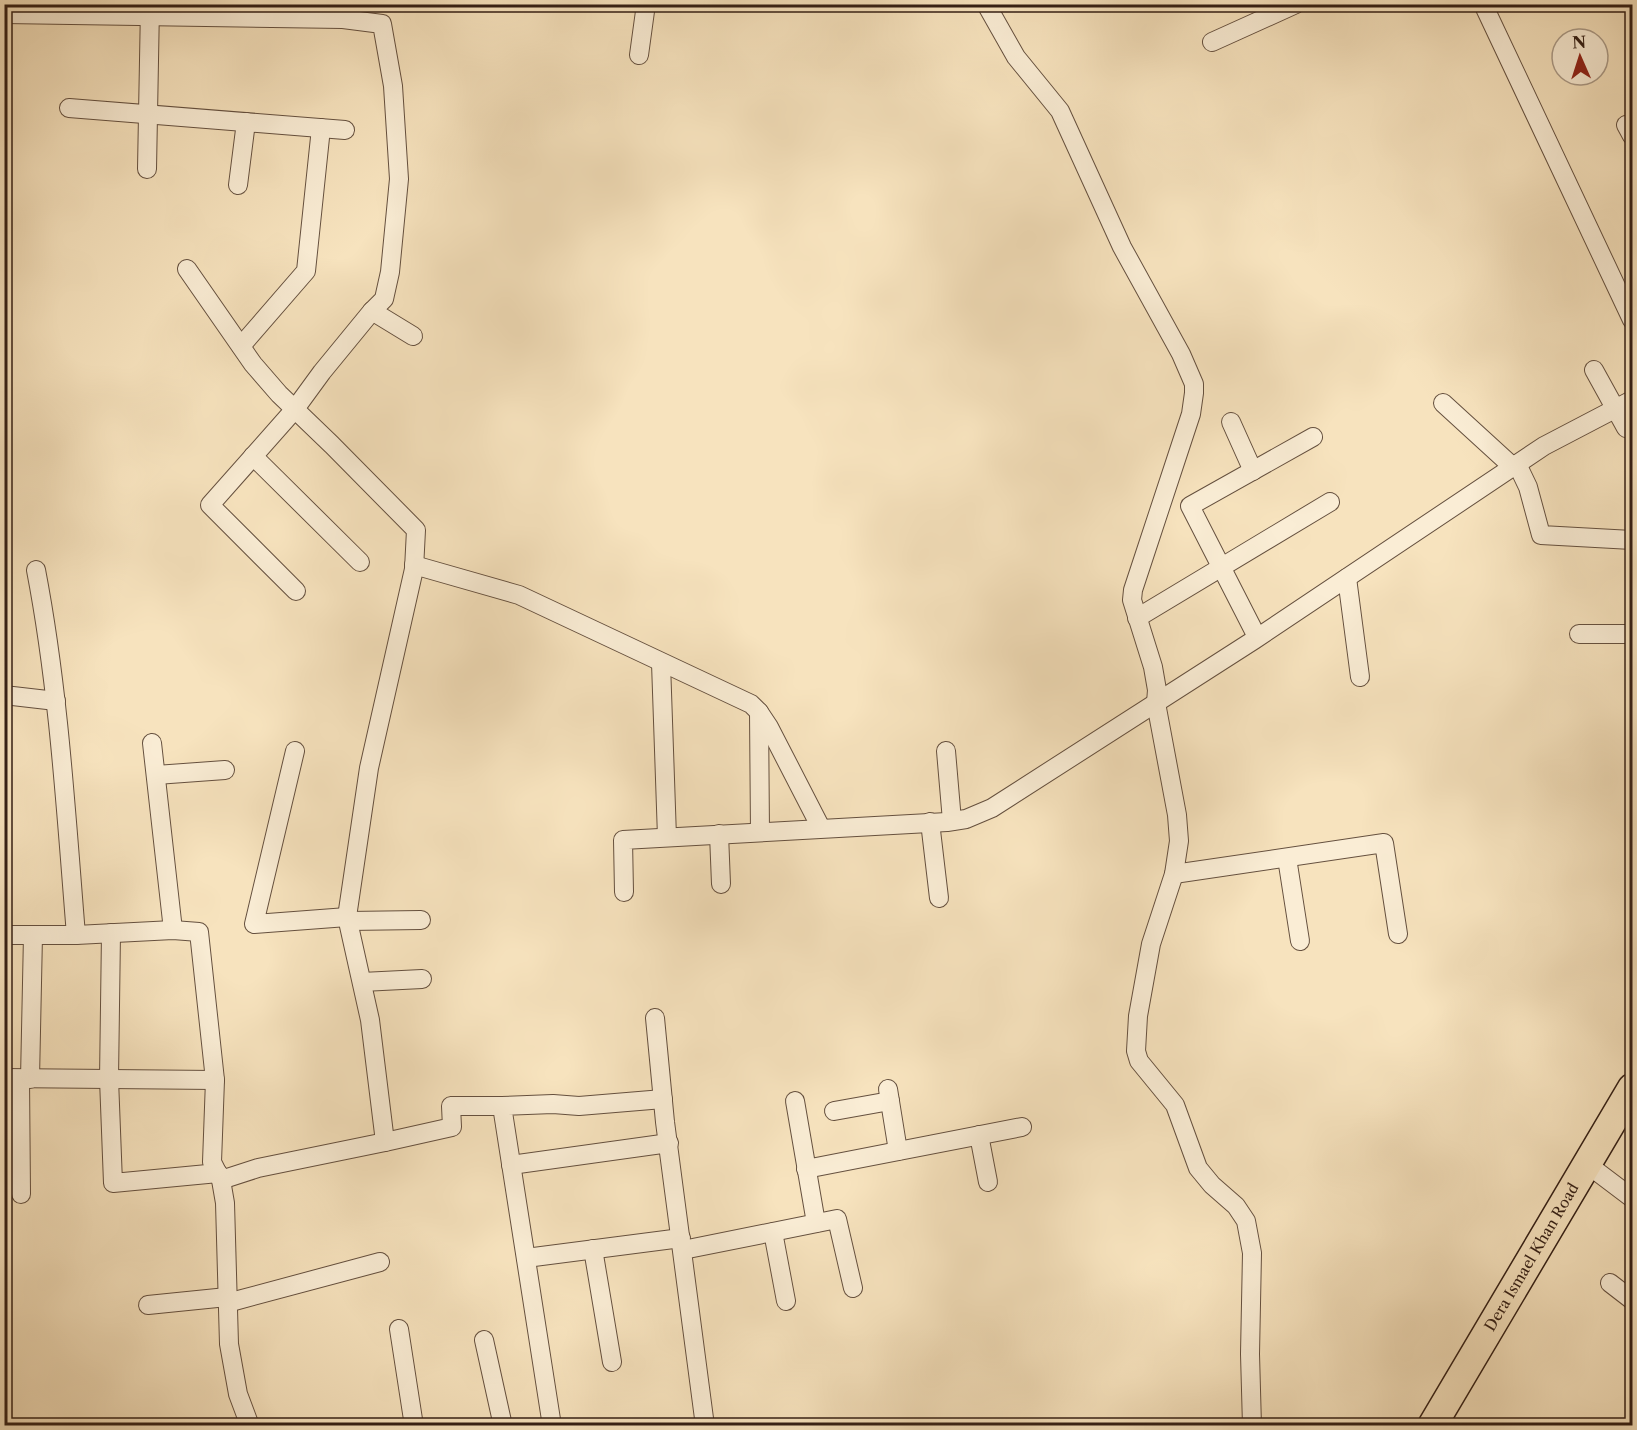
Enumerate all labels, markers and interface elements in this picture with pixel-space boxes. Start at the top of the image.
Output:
north arrow [1550,27,1610,87]
text: N [1572,32,1587,52]
street label: Dera Ismael Khan Road [1480,1180,1583,1335]

